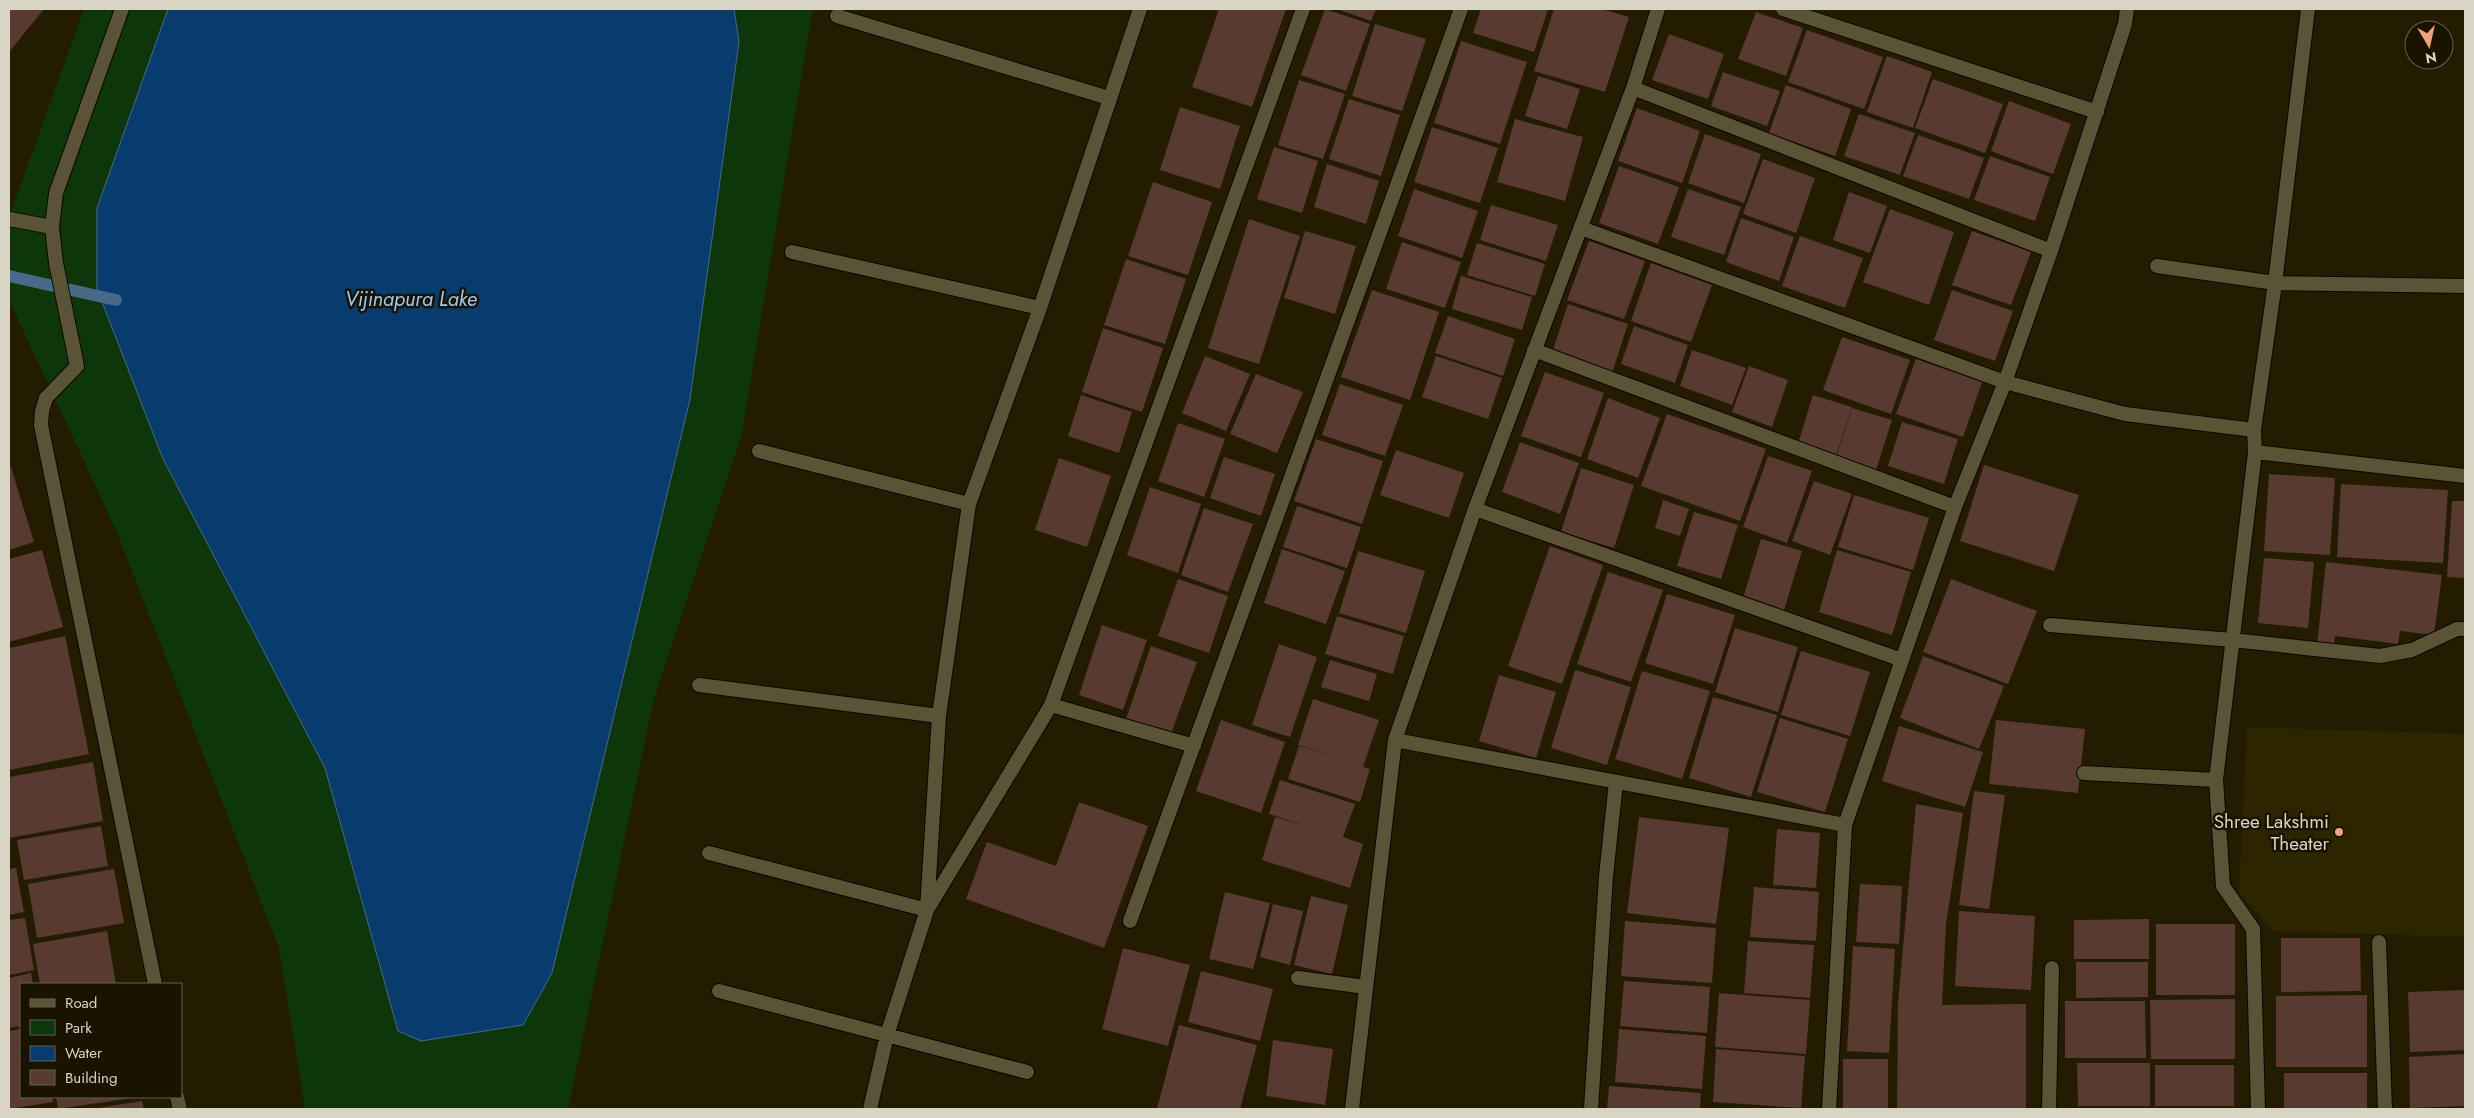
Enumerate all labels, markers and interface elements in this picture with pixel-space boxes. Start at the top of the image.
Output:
north arrow [2404,20,2454,70]
text: N [2424,47,2438,69]
water label: Vijinapura Lake [345,285,477,314]
place label: Shree Lakshmi Theater [2214,808,2329,857]
marker: Shree Lakshmi Theater [2333,826,2345,838]
legend [20,983,182,1098]
text: Road [65,992,97,1014]
text: Park [65,1017,92,1039]
text: Water [65,1042,103,1064]
text: Building [65,1067,117,1089]

